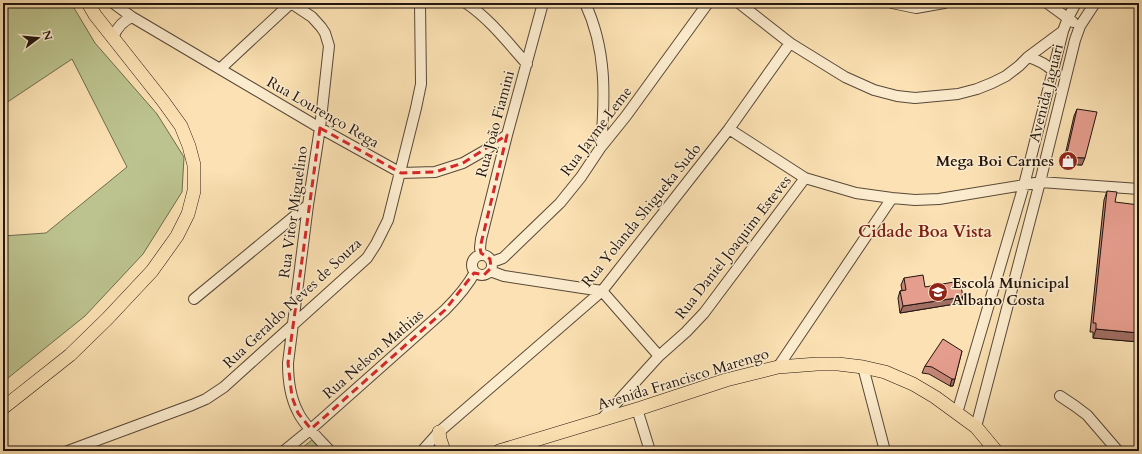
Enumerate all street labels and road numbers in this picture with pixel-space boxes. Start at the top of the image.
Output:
street label: Avenida Jaguari [1024,42,1068,144]
street label: Rua João Fiamini [471,68,519,180]
street label: Rua Lourenço Rega [263,72,383,153]
street label: Rua Jayme Leme [556,82,636,180]
street label: Rua Yolanda Shigueka Sudo [577,139,705,291]
street label: Rua Vitor Miguelino [274,145,312,279]
street label: Rua Daniel Joaquim Esteves [671,171,795,323]
street label: Rua Geraldo Neves de Souza [218,233,366,373]
street label: Rua Nelson Mathias [318,305,428,403]
street label: Avenida Francisco Marengo [595,343,771,415]

